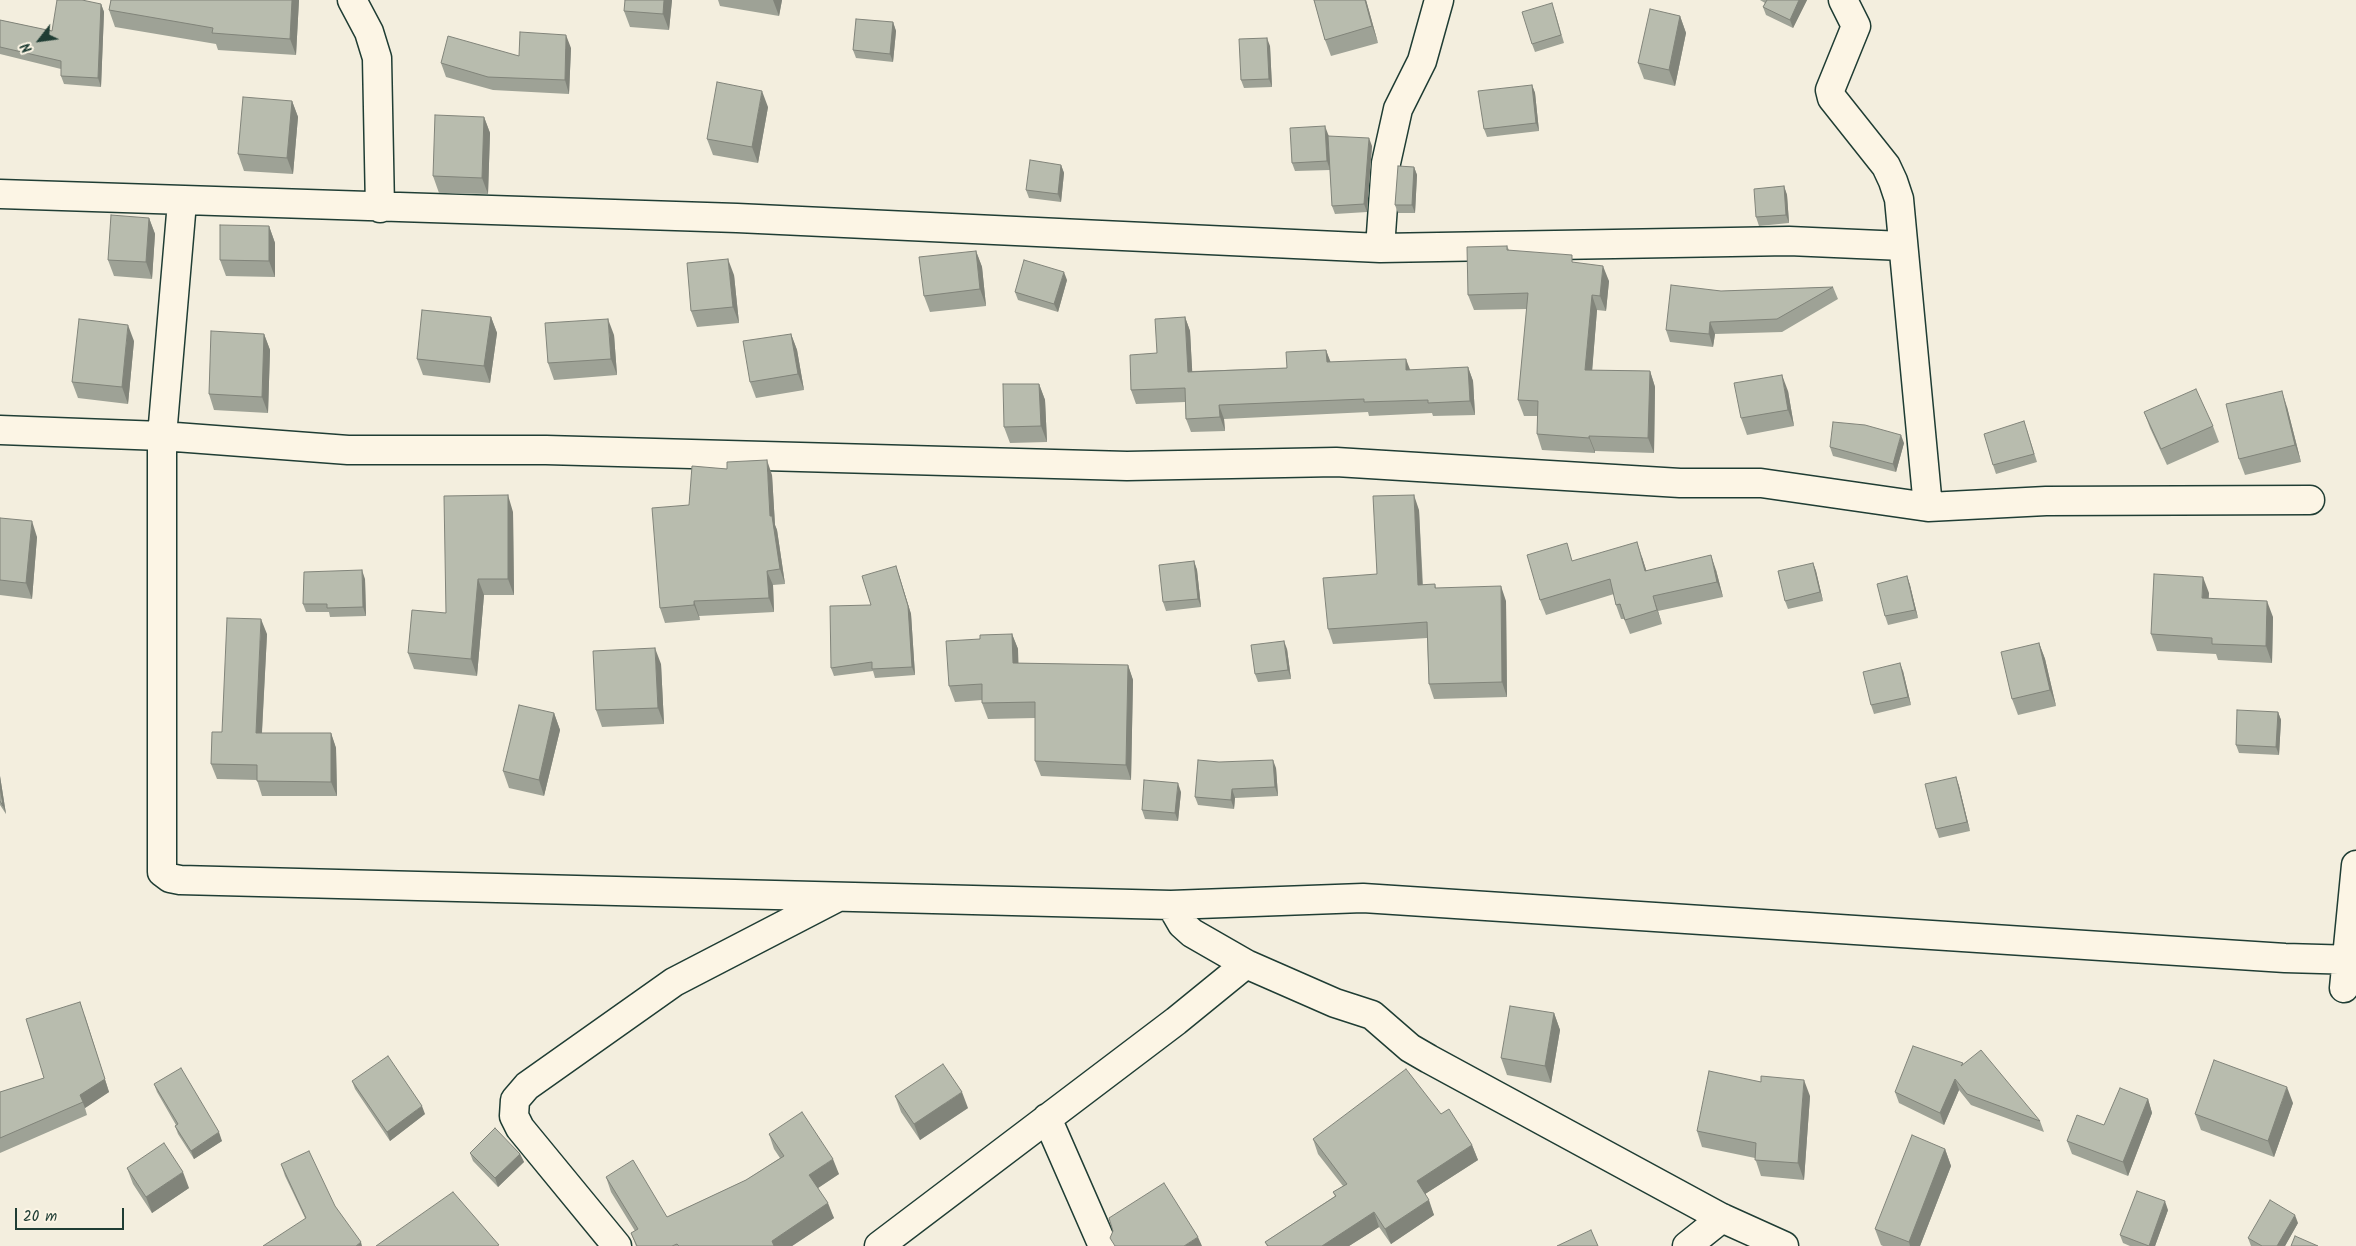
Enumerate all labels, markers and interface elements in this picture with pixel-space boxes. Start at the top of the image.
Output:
north arrow [15,15,65,65]
text: N [15,38,39,57]
scale bar [18,1198,126,1230]
text: 20 m [23,1205,57,1229]

